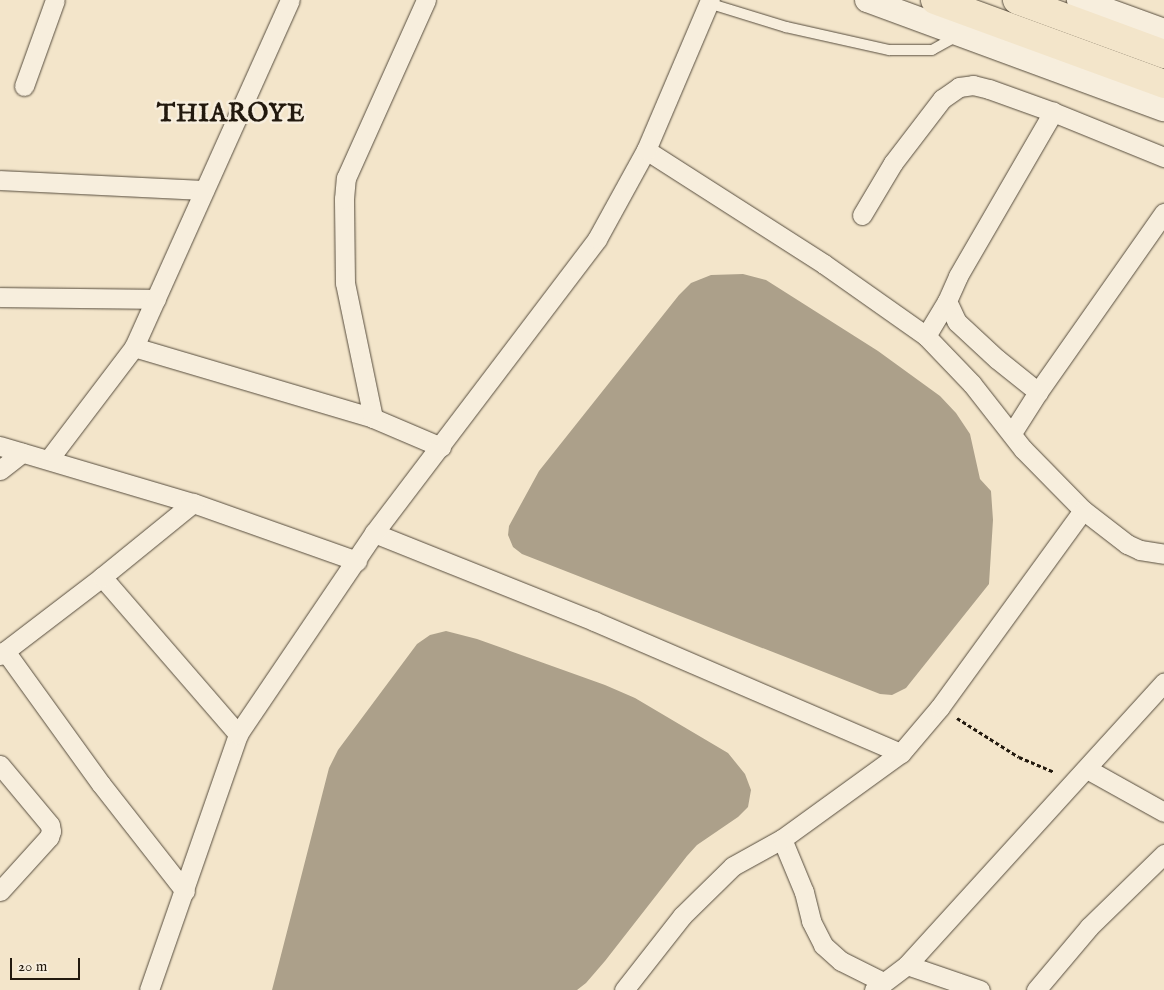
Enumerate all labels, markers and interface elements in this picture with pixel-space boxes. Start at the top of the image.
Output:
district label: THIAROYE [156,99,306,129]
scale bar [12,948,82,980]
text: 20 m [18,957,47,976]

